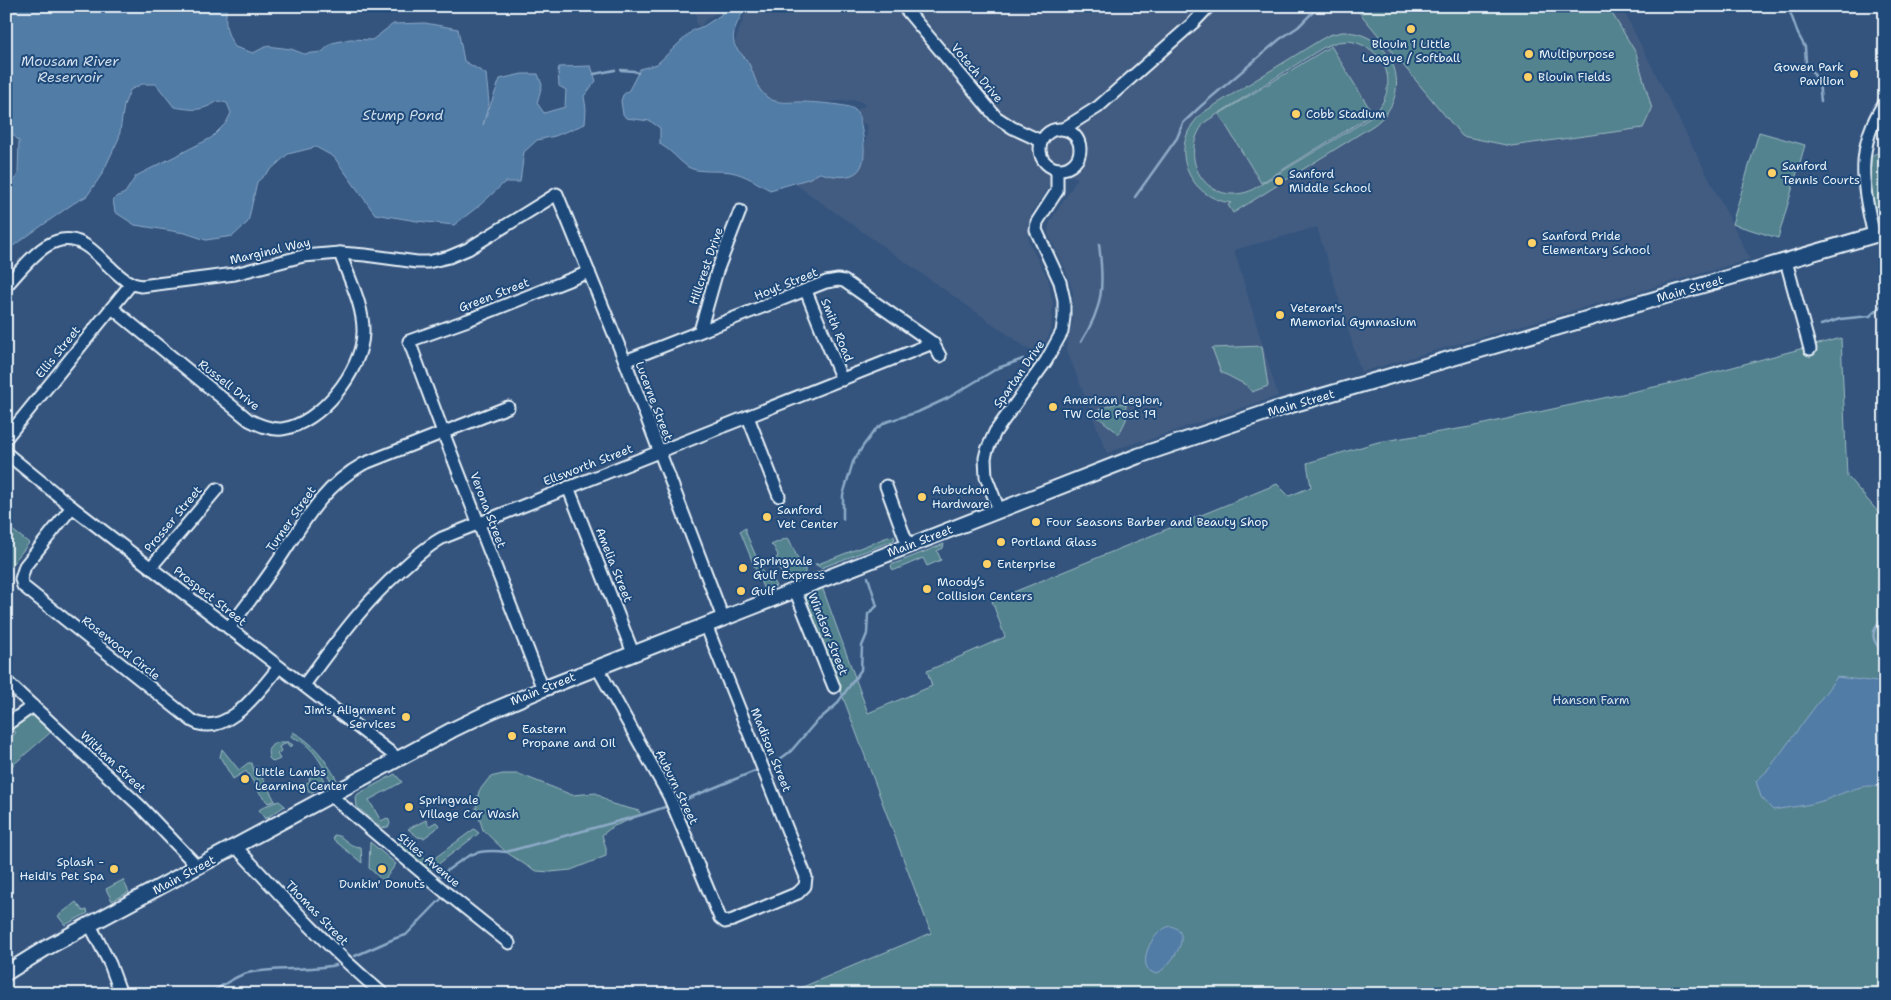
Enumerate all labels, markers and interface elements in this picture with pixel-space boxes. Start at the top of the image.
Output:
marker: Blouin 1 Little League / Softball [1405,23,1417,35]
place label: Blouin 1 Little League / Softball [1362,36,1461,66]
street label: Votech Drive [947,40,1007,106]
place label: Multipurpose [1539,46,1615,62]
marker: Multipurpose [1523,48,1535,60]
water label: Mousam River Reservoir [21,52,119,86]
place label: Gowen Park Pavilion [1774,59,1844,89]
marker: Gowen Park Pavilion [1848,68,1860,80]
place label: Blouin Fields [1538,69,1611,85]
marker: Blouin Fields [1522,71,1534,83]
water label: Stump Pond [363,106,443,124]
place label: Cobb Stadium [1306,106,1385,122]
marker: Cobb Stadium [1290,108,1302,120]
place label: Sanford Tennis Courts [1782,158,1860,188]
place label: Sanford Middle School [1289,166,1371,196]
marker: Sanford Tennis Courts [1766,167,1778,179]
marker: Sanford Middle School [1273,175,1285,187]
street label: Hillcrest Drive [685,225,727,307]
place label: Sanford Pride Elementary School [1542,228,1650,258]
street label: Marginal Way [228,234,312,268]
marker: Sanford Pride Elementary School [1526,237,1538,249]
street label: Hoyt Street [752,264,820,304]
street label: Main Street [1655,272,1725,306]
street label: Green Street [457,274,531,316]
street label: Smith Road [817,296,857,364]
place label: Veteran's Memorial Gymnasium [1290,300,1416,330]
marker: Veteran's Memorial Gymnasium [1274,309,1286,321]
street label: Ellis Street [32,323,84,381]
street label: Spartan Drive [990,337,1048,411]
street label: Russell Drive [195,356,263,414]
street label: Lucerne Street [631,359,677,443]
street label: Main Street [1266,386,1336,420]
place label: American Legion, TW Cole Post 19 [1063,392,1163,422]
marker: American Legion, TW Cole Post 19 [1047,401,1059,413]
street label: Ellsworth Street [541,441,635,489]
street label: Verona Street [466,470,510,550]
street label: Prosser Street [141,482,205,556]
place label: Aubuchon Hardware [932,482,990,512]
street label: Turner Street [262,483,320,555]
marker: Aubuchon Hardware [916,491,928,503]
place label: Sanford Vet Center [777,502,839,532]
marker: Sanford Vet Center [761,511,773,523]
place label: Four Seasons Barber and Beauty Shop [1046,514,1269,530]
marker: Four Seasons Barber and Beauty Shop [1030,516,1042,528]
street label: Main Street [885,521,955,561]
street label: Amelia Street [592,525,636,605]
place label: Portland Glass [1011,534,1097,550]
marker: Portland Glass [995,536,1007,548]
place label: Springvale Gulf Express [753,553,825,583]
place label: Enterprise [997,556,1056,572]
marker: Enterprise [981,558,993,570]
street label: Prospect Street [170,562,250,630]
marker: Springvale Gulf Express [737,562,749,574]
place label: Moody’s Collision Centers [937,574,1033,604]
place label: Gulf [751,583,776,599]
marker: Moody’s Collision Centers [921,583,933,595]
marker: Gulf [735,585,747,597]
street label: Windsor Street [804,590,852,678]
street label: Rosewood Circle [78,612,164,684]
street label: Main Street [508,669,578,709]
park label: Hanson Farm [1553,692,1629,708]
place label: Jim's Alignment Services [304,702,396,732]
street label: Madison Street [747,706,795,794]
marker: Jim's Alignment Services [400,711,412,723]
place label: Eastern Propane and Oil [522,721,616,751]
street label: Witham Street [77,727,149,797]
marker: Eastern Propane and Oil [506,730,518,742]
street label: Auburn Street [652,747,702,827]
place label: Little Lambs Learning Center [255,764,348,794]
marker: Little Lambs Learning Center [239,773,251,785]
place label: Springvale Village Car Wash [419,792,519,822]
marker: Springvale Village Car Wash [403,801,415,813]
street label: Stiles Avenue [394,829,464,891]
street label: Main Street [150,852,218,898]
place label: Splash - Heidi's Pet Spa [19,854,105,884]
marker: Splash - Heidi's Pet Spa [108,863,120,875]
marker: Dunkin' Donuts [376,863,388,875]
place label: Dunkin' Donuts [339,876,425,892]
street label: Thomas Street [282,877,352,949]

